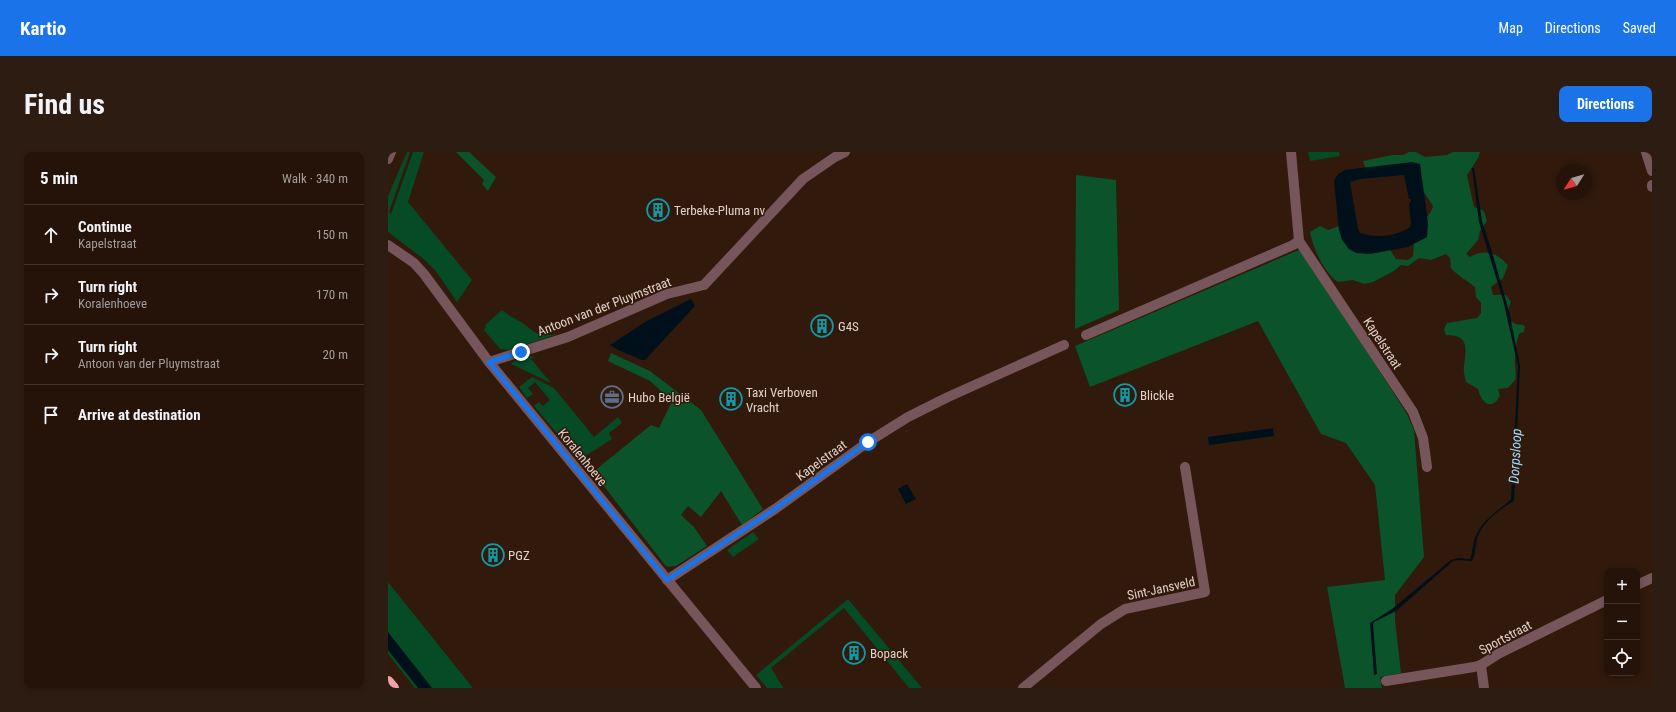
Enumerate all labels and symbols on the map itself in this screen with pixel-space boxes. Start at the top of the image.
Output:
north arrow [1556,164,1592,200]
building icon: Terbeke-Pluma nv [645,197,671,223]
place label: Terbeke-Pluma nv [674,203,766,218]
street label: Antoon van der Pluymstraat [535,274,673,339]
building icon: G4S [809,313,835,339]
street label: Kapelstraat [1360,315,1405,372]
place label: G4S [838,319,859,334]
route end [512,343,530,361]
building icon: Blickle [1112,382,1138,408]
office icon: Hubo België [599,384,625,410]
place label: Taxi Verboven Vracht [746,385,818,415]
building icon: Taxi Verboven Vracht [718,386,744,412]
place label: Blickle [1140,388,1174,403]
place label: Hubo België [628,390,690,405]
street label: Koralenhoeve [555,426,610,489]
water label: Dorpsloop [1506,428,1524,484]
route start [859,433,877,451]
street label: Kapelstraat [793,437,850,484]
building icon: PGZ [480,542,506,568]
place label: PGZ [508,548,530,563]
street label: Sint-Jansveld [1126,574,1196,603]
street label: Sportstraat [1476,617,1534,658]
building icon: Bopack [841,640,867,666]
place label: Bopack [870,646,908,661]

